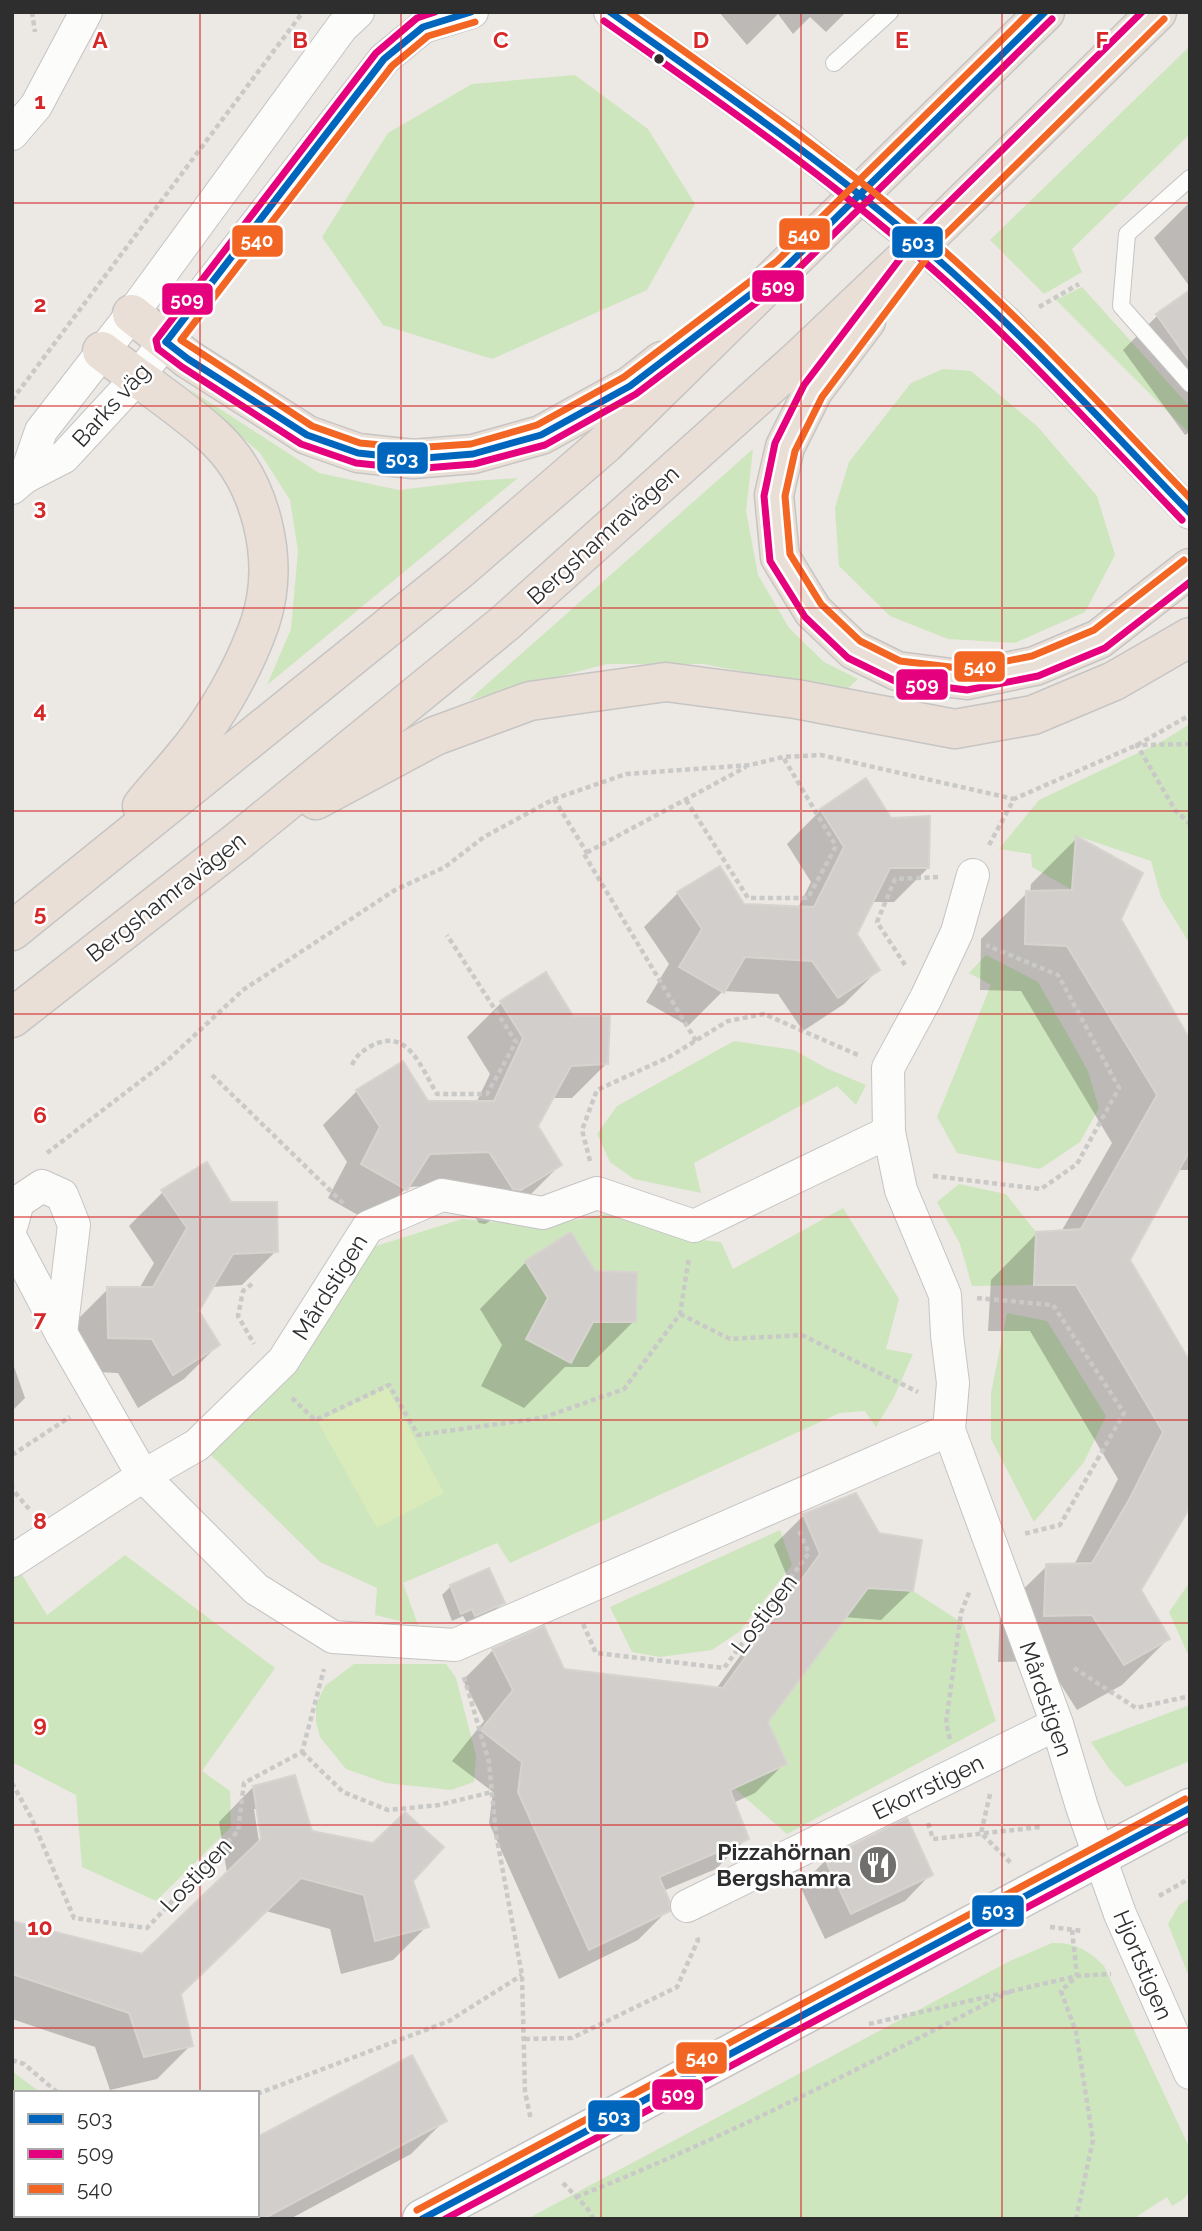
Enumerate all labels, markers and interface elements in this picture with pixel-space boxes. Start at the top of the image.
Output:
text: A [92,26,108,53]
text: B [292,26,308,53]
text: C [493,26,509,53]
text: D [693,26,709,53]
text: E [895,26,909,53]
text: F [1095,26,1109,53]
unlabelled marker [652,52,666,66]
text: 1 [34,87,46,114]
line badge: 540 [778,217,831,251]
text: 540 [787,223,821,245]
line badge: 540 [231,224,284,258]
line badge: 503 [891,225,944,259]
text: 540 [240,229,274,251]
text: 503 [902,231,934,253]
line badge: 509 [751,269,805,303]
text: 509 [761,275,795,297]
line badge: 509 [161,282,214,316]
text: 509 [170,288,204,310]
text: 2 [34,290,46,317]
street label: Barks väg [66,357,155,452]
line badge: 503 [376,441,429,475]
text: 503 [386,447,418,469]
street label: Bergshamravägen [521,459,684,610]
text: 3 [34,493,46,520]
line badge: 540 [953,650,1006,683]
text: 540 [963,655,997,677]
line badge: 509 [895,668,949,701]
text: 509 [905,673,939,695]
text: 4 [33,696,47,723]
street label: Bergshamravägen [81,826,251,967]
text: 5 [34,899,47,926]
text: 6 [33,1101,47,1128]
street label: Mårdstigen [286,1229,373,1345]
text: 7 [34,1304,47,1331]
text: 8 [33,1507,47,1534]
street label: Lostigen [725,1569,802,1658]
street label: Mårdstigen [1014,1638,1079,1760]
text: 9 [33,1710,47,1737]
street label: Ekorrstigen [868,1748,988,1825]
street label: Lostigen [154,1832,237,1917]
place label: Pizzahörnan Bergshamra [716,1838,851,1891]
restaurant icon: Pizzahörnan Bergshamra [857,1844,899,1886]
line badge: 503 [971,1894,1025,1928]
text: 503 [982,1899,1014,1921]
street label: Hjortstigen [1108,1906,1179,2024]
text: 10 [27,1913,53,1940]
line badge: 540 [675,2041,728,2075]
text: 540 [685,2046,719,2068]
line badge: 509 [651,2078,704,2111]
text: 509 [661,2083,695,2105]
legend [14,2091,259,2217]
line badge: 503 [587,2099,641,2133]
text: 503 [598,2105,630,2127]
text: 503 [77,2106,113,2131]
text: 509 [77,2141,114,2166]
text: 540 [77,2176,113,2201]

